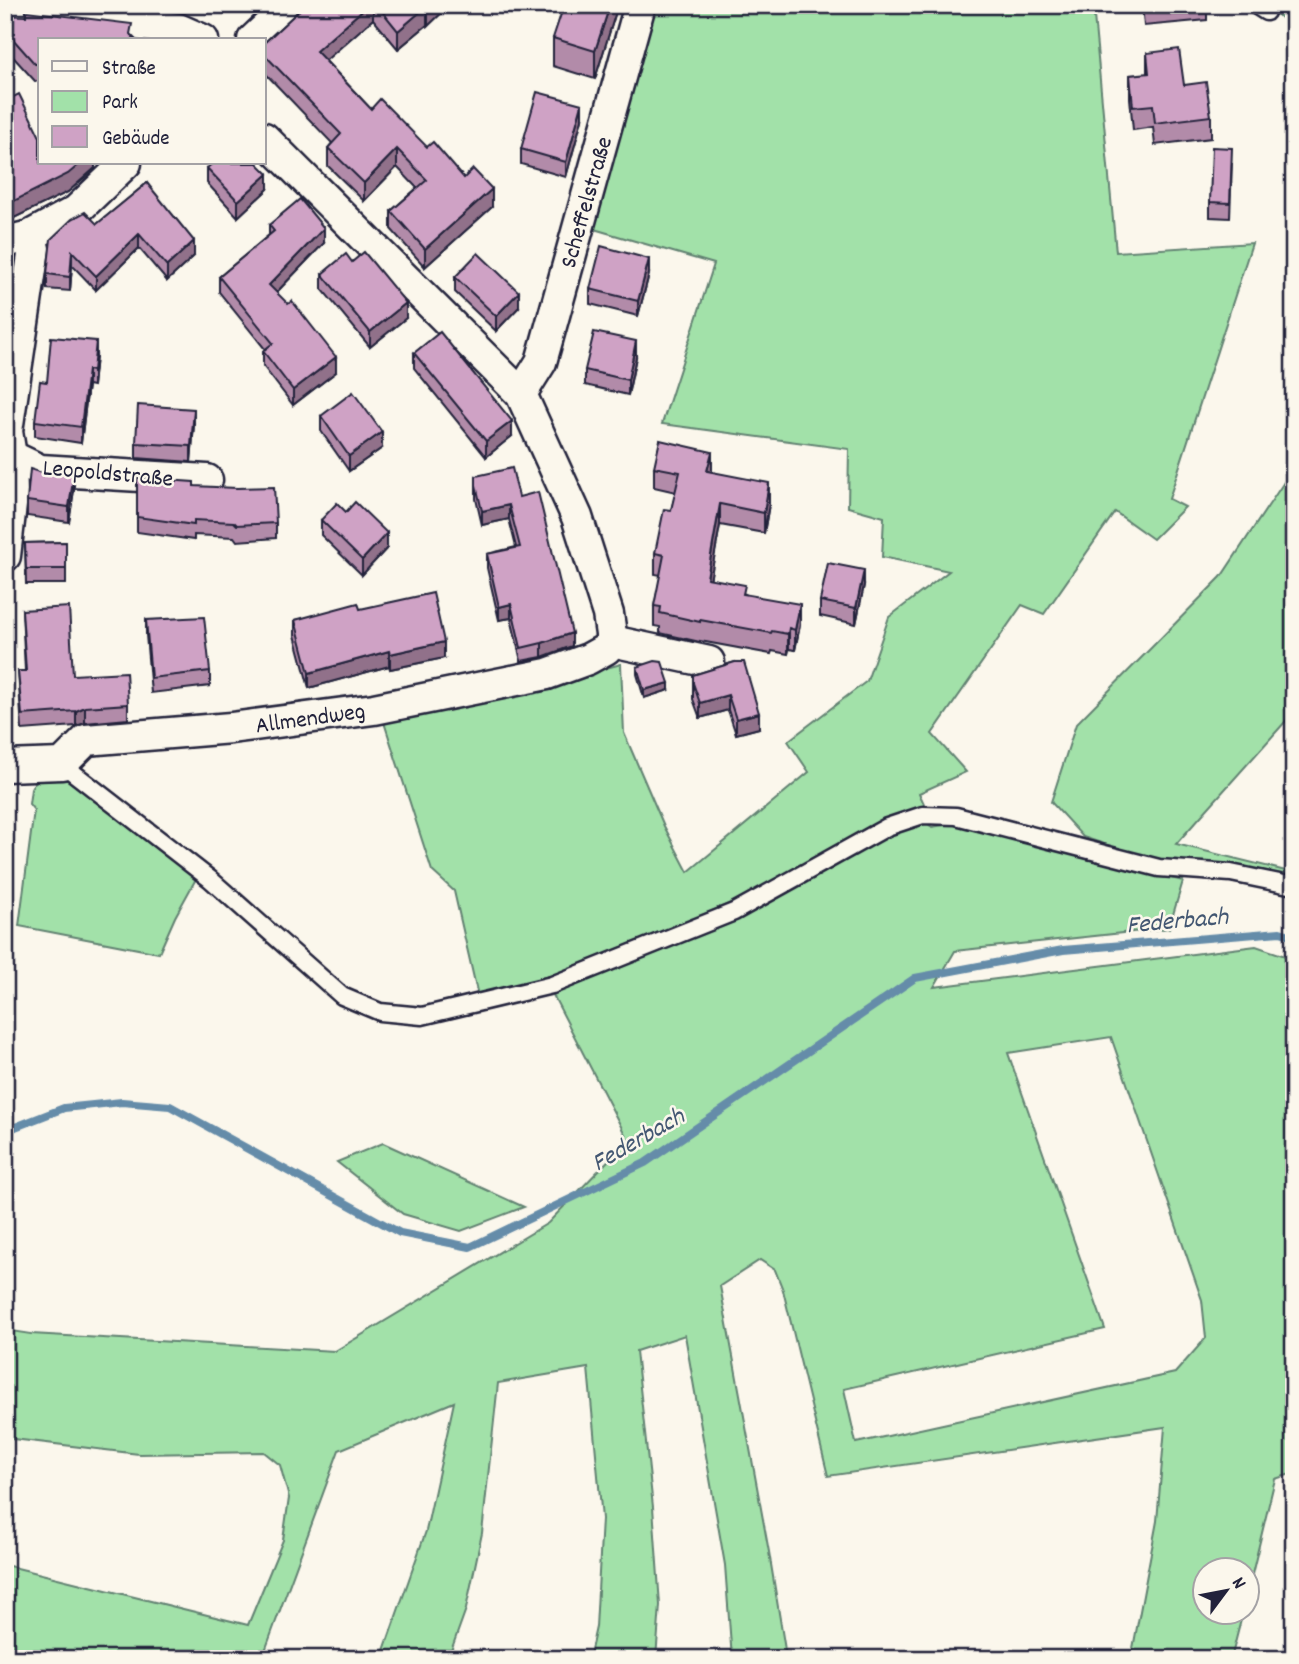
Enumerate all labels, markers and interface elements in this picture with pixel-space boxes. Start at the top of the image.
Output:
legend [38,38,266,164]
text: Straße [102,55,156,85]
text: Park [102,89,138,119]
text: Gebäude [102,125,170,155]
street label: Scheffelstraße [553,133,623,273]
street label: Leopoldstraße [41,452,174,498]
street label: Allmendweg [253,695,367,744]
water label: Federbach [1125,900,1231,945]
water label: Federbach [585,1099,693,1183]
north arrow [1190,1556,1260,1626]
text: N [1224,1573,1251,1595]

